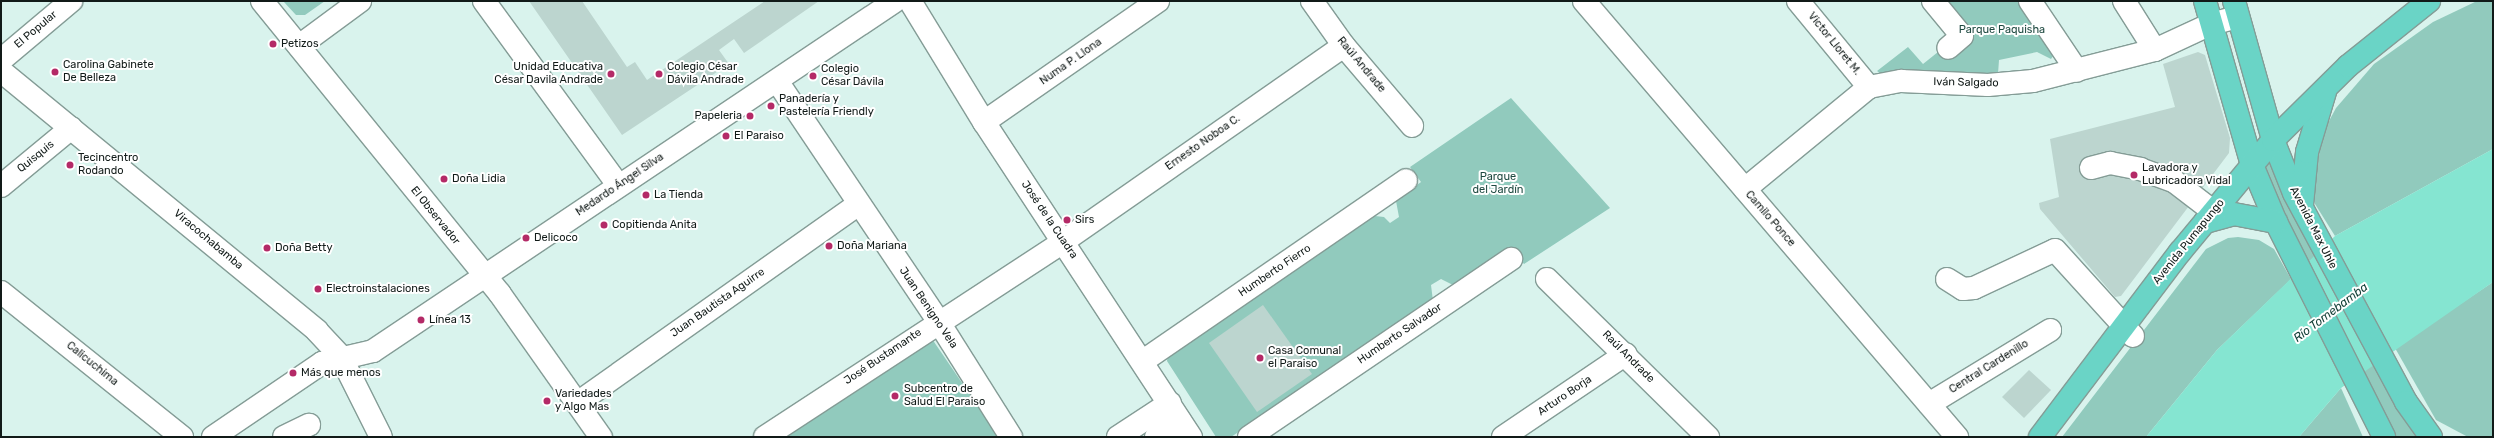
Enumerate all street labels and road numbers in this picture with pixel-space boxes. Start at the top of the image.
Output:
street label: El Popular [12,8,60,52]
street label: Victor Lloret M. [1805,10,1863,78]
street label: Raúl Andrade [1334,34,1388,96]
street label: Numa P. Llona [1038,36,1104,88]
street label: Iván Salgado [1933,76,1999,90]
street label: Ernesto Noboa C. [1163,112,1243,174]
street label: Quisquis [15,138,57,176]
street label: Medardo Ángel Silva [573,151,667,219]
street label: José de la Cuadra [1018,178,1080,262]
street label: El Observador [408,184,462,248]
street label: Avenida Max Uhle [2287,185,2339,271]
street label: Camilo Ponce [1742,188,1798,250]
street label: Avenida Pumapungo [2151,197,2227,287]
street label: Viracochabamba [171,207,245,273]
street label: Humberto Fierro [1236,242,1314,300]
street label: Juan Bautista Aguirre [668,265,768,341]
street label: Juan Benigno Vela [896,265,960,351]
street label: Humberto Salvador [1355,301,1445,367]
street label: José Bustamante [842,326,924,388]
street label: Raúl Andrade [1599,328,1657,386]
street label: Central Cardenillo [1947,337,2031,397]
street label: Calicuchima [63,339,121,389]
street label: Arturo Borja [1536,373,1594,419]

